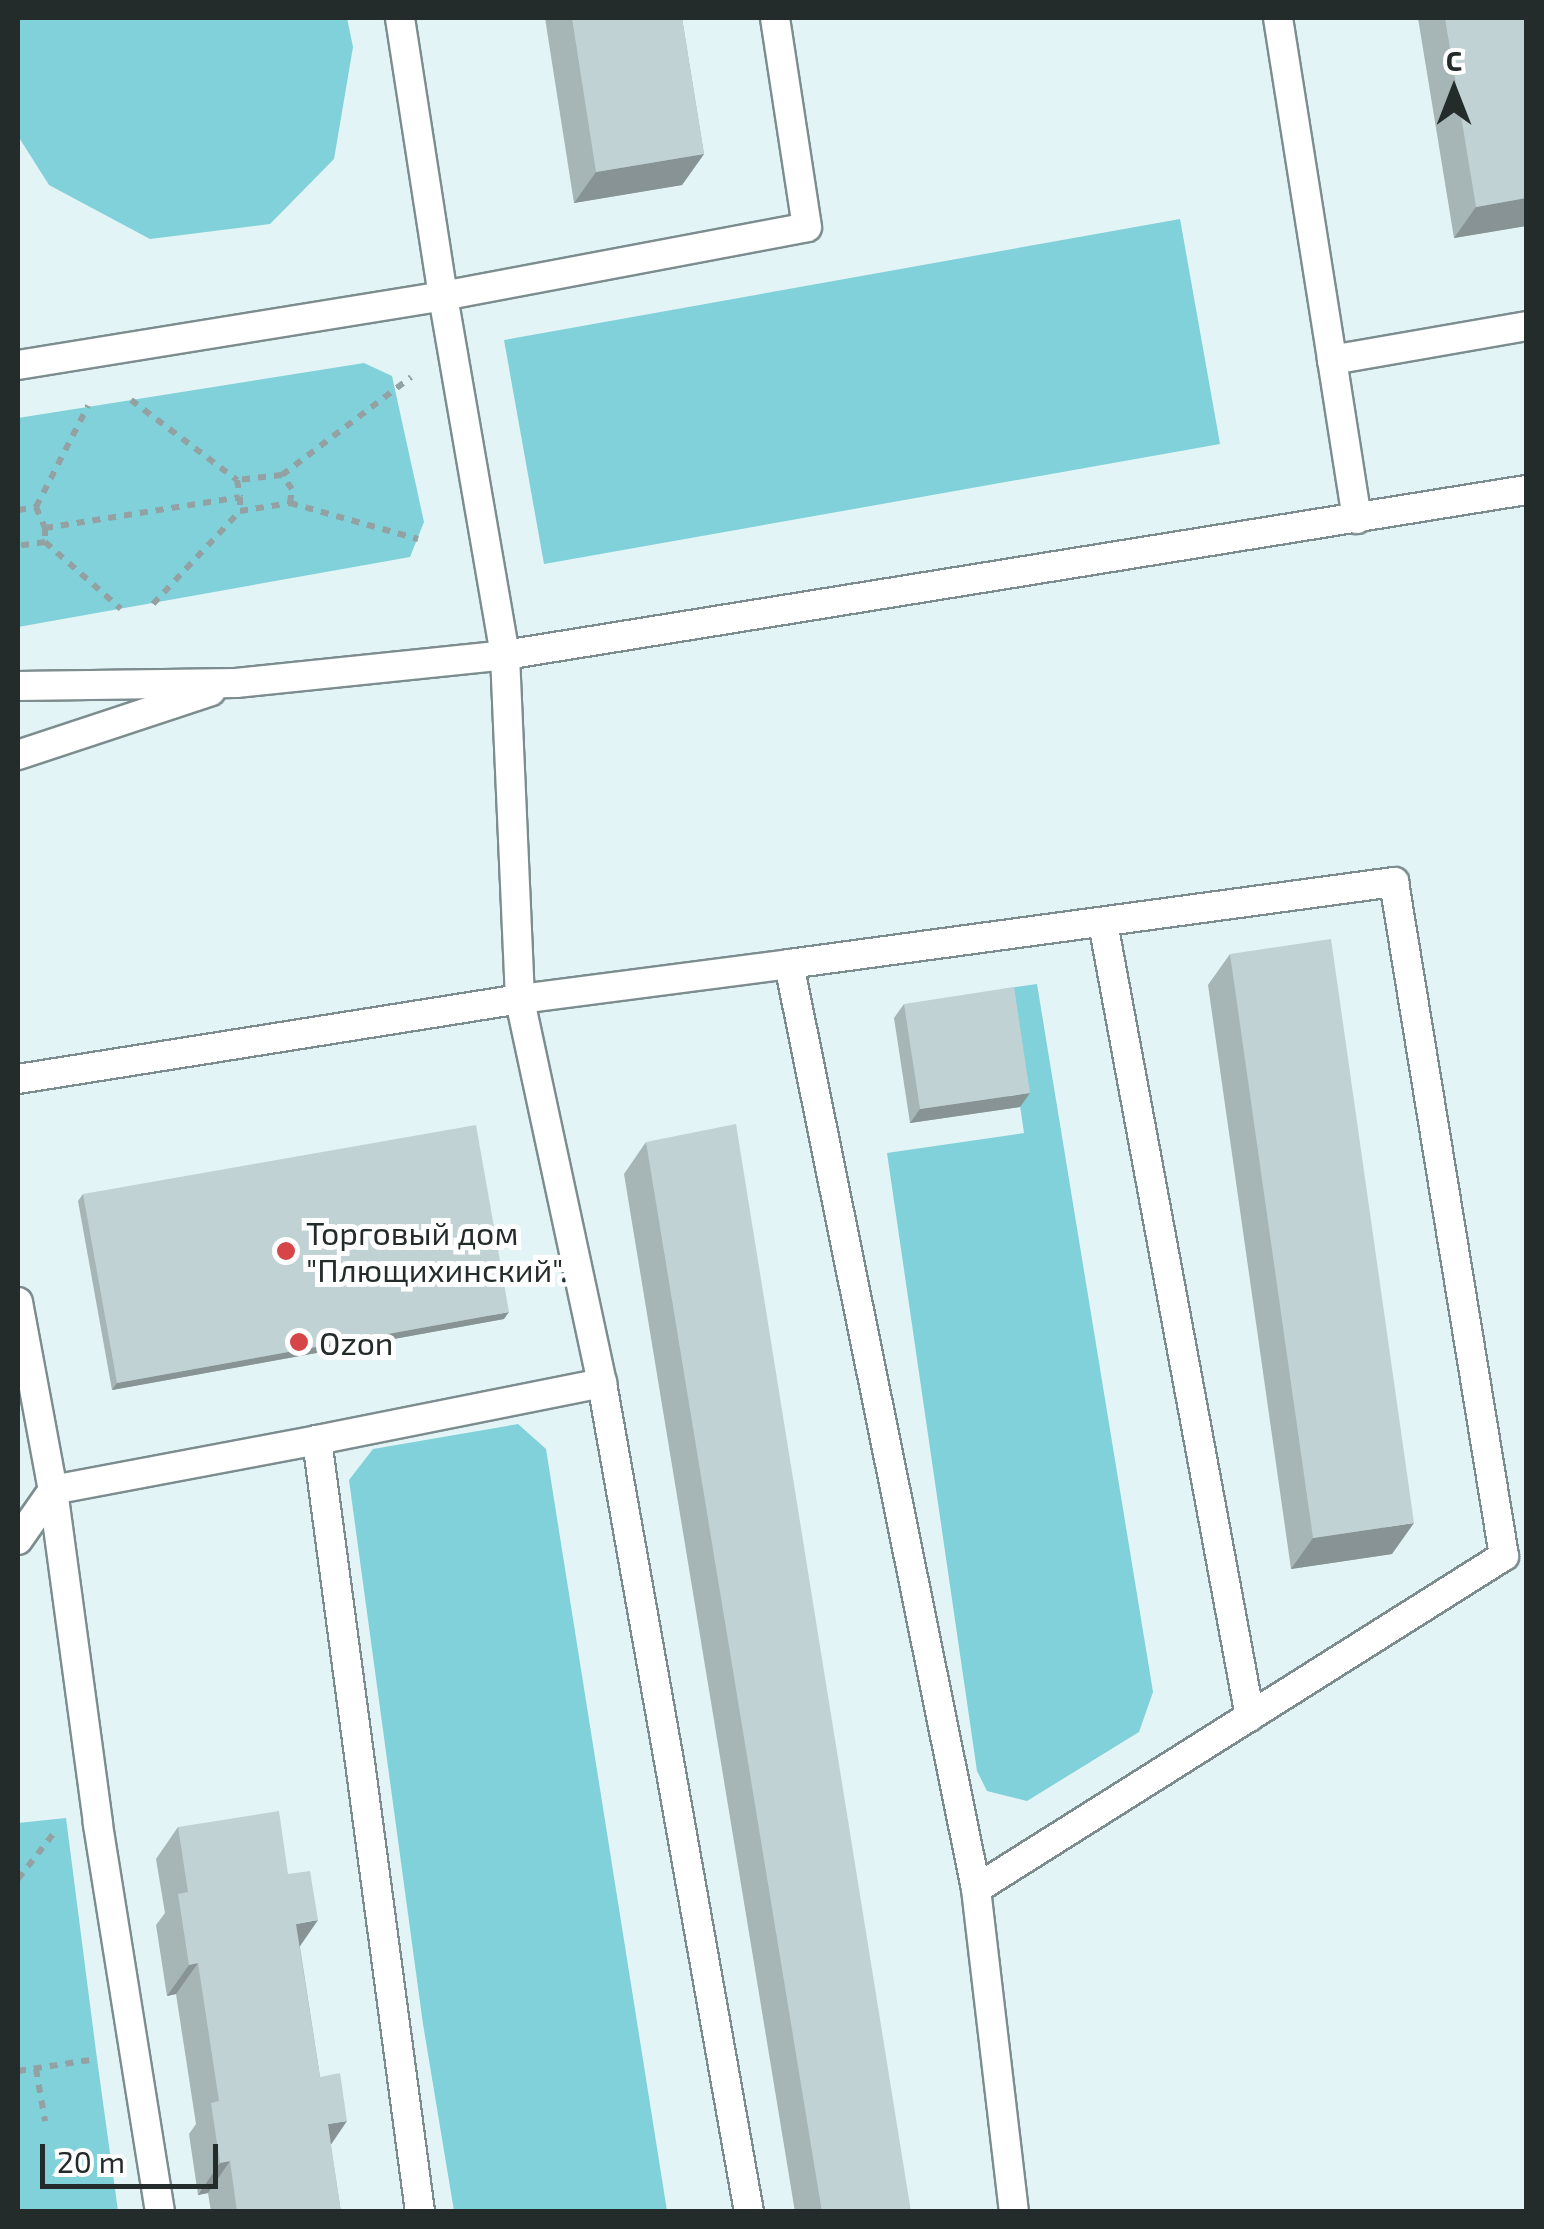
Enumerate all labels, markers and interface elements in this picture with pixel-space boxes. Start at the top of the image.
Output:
north arrow [1404,40,1504,140]
text: С [1446,43,1462,77]
place label: Торговый дом "Плющихинский". [306,1214,567,1289]
marker: Торговый дом "Плющихинский". [275,1240,297,1262]
place label: Ozon [319,1323,393,1361]
marker: Ozon [288,1331,310,1353]
scale bar [45,2124,222,2186]
text: 20 m [57,2143,125,2179]

